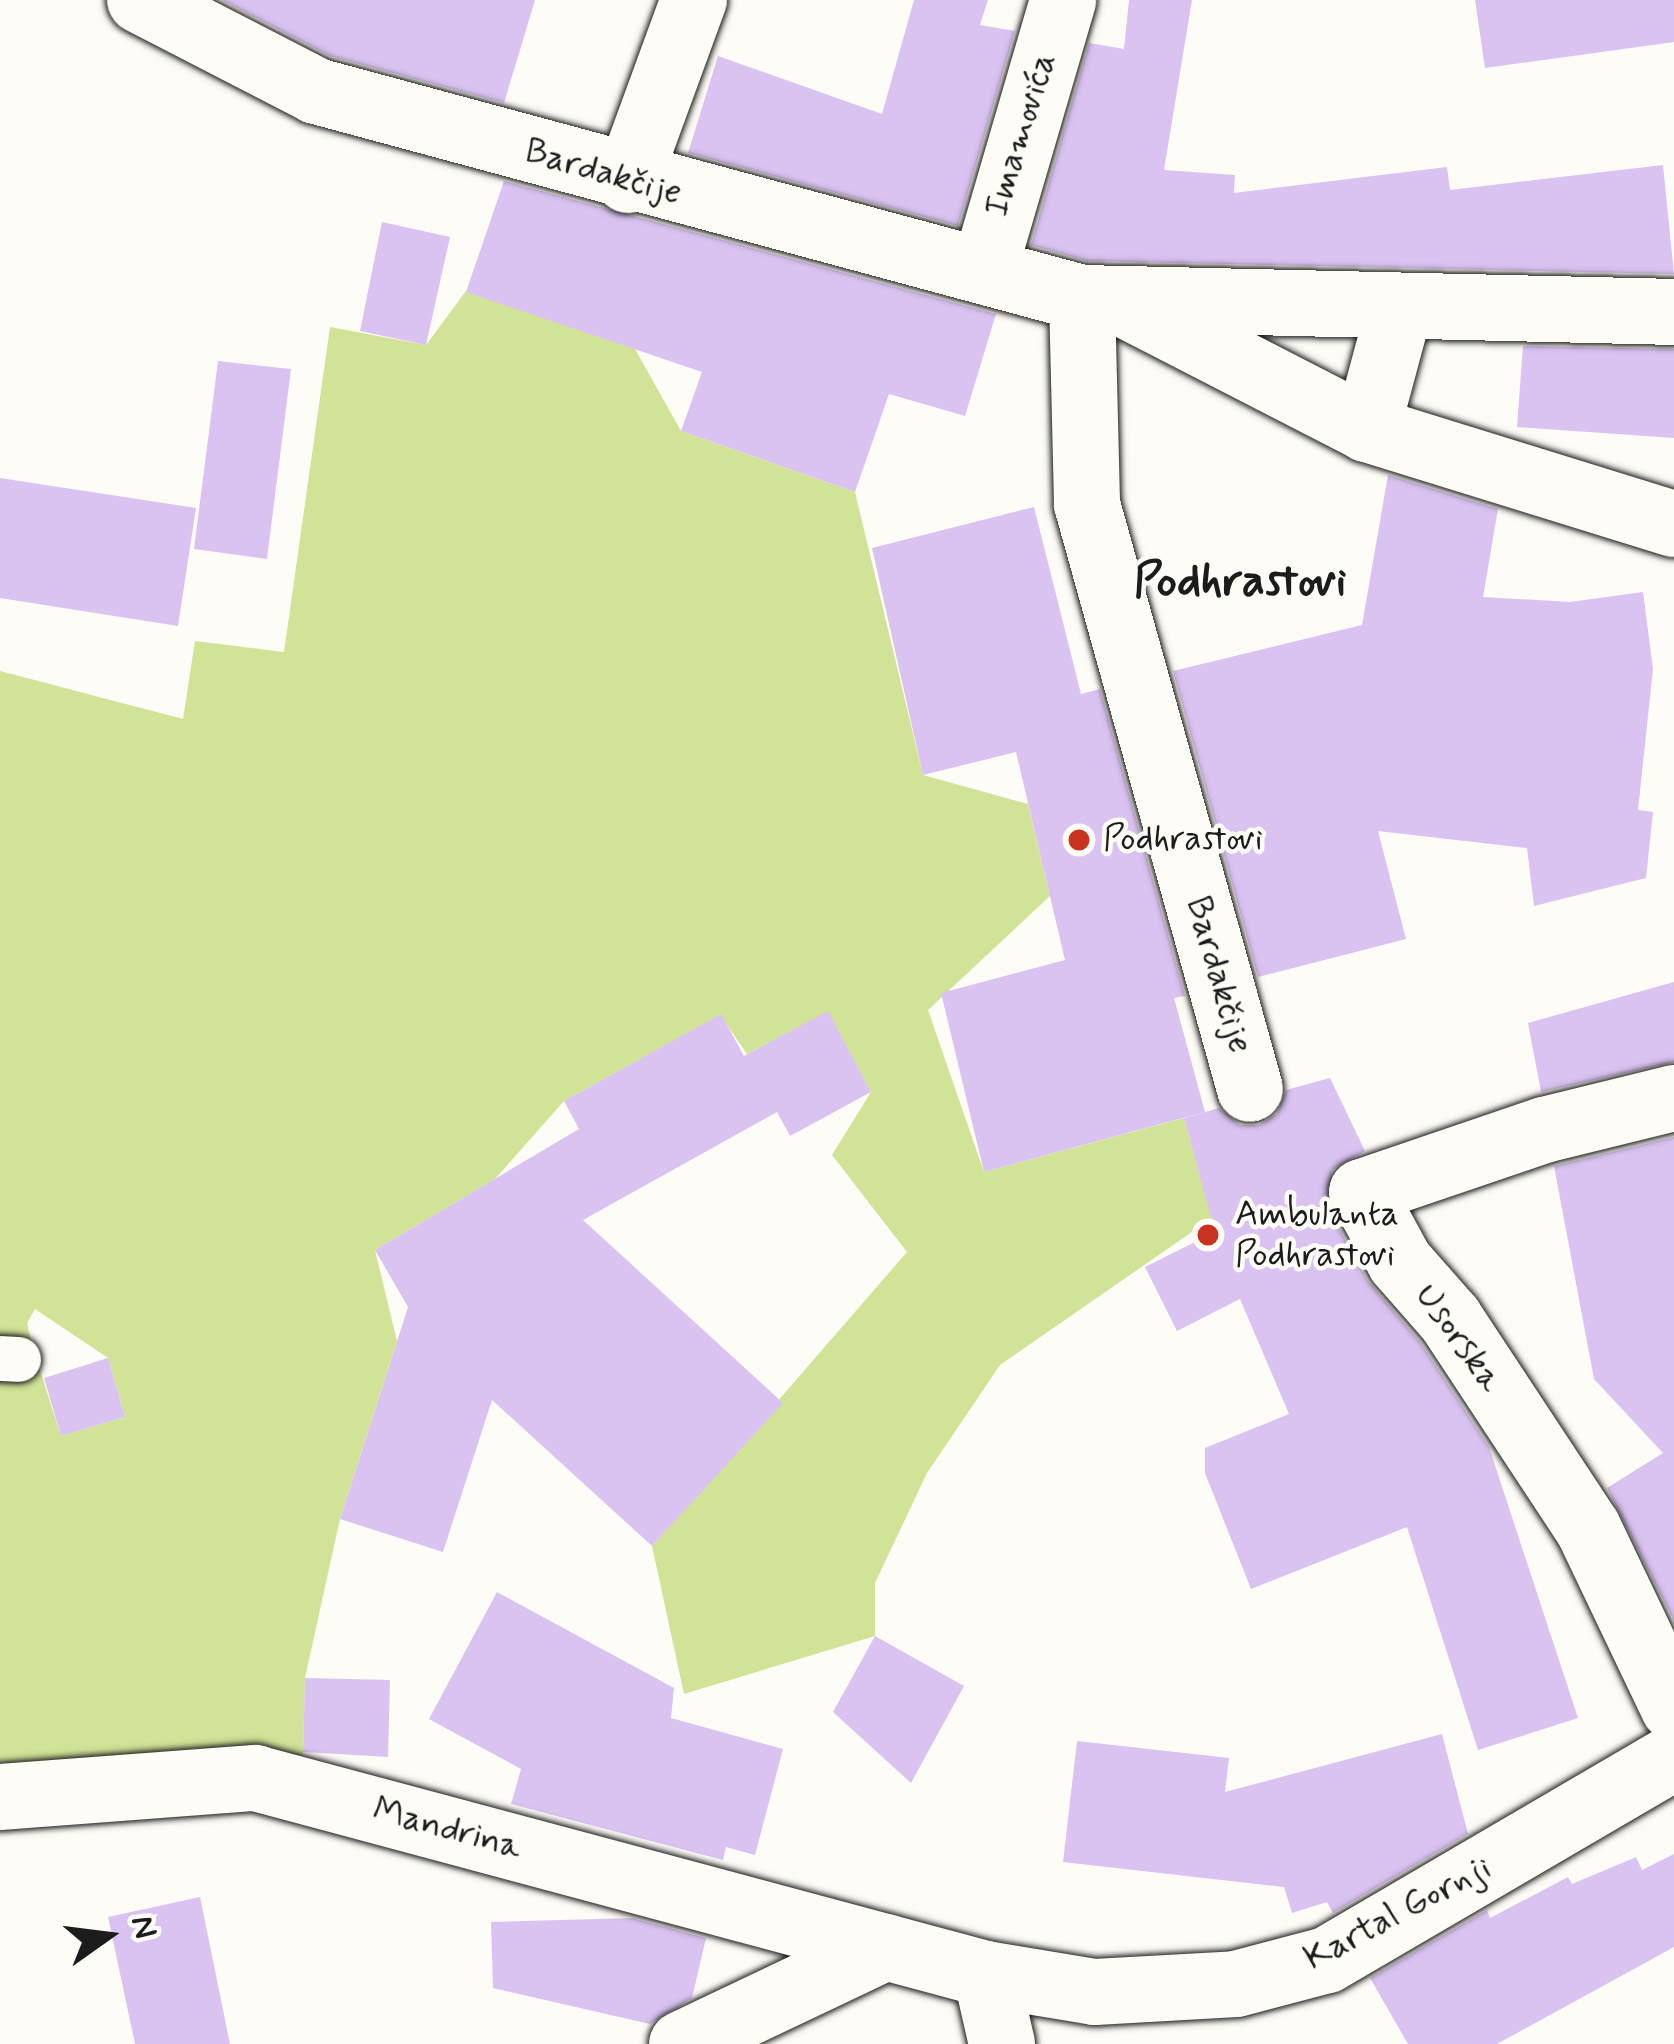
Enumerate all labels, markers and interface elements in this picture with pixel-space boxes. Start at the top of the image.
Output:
street label: Imamovića [976,48,1066,222]
street label: Bardakčije [520,130,686,216]
district label: Podhrastovi [1133,553,1347,611]
place label: Podhrastovi [1103,818,1263,862]
marker: Podhrastovi [1066,827,1092,853]
street label: Bardakčije [1175,892,1261,1058]
place label: Ambulanta Podhrastovi [1235,1192,1399,1277]
marker: Ambulanta Podhrastovi [1192,1219,1224,1251]
street label: Usorska [1404,1276,1512,1400]
street label: Mandrina [368,1788,526,1870]
street label: Kartal Gornji [1294,1845,1502,1983]
north arrow [48,1876,168,1996]
text: N [119,1911,167,1943]

